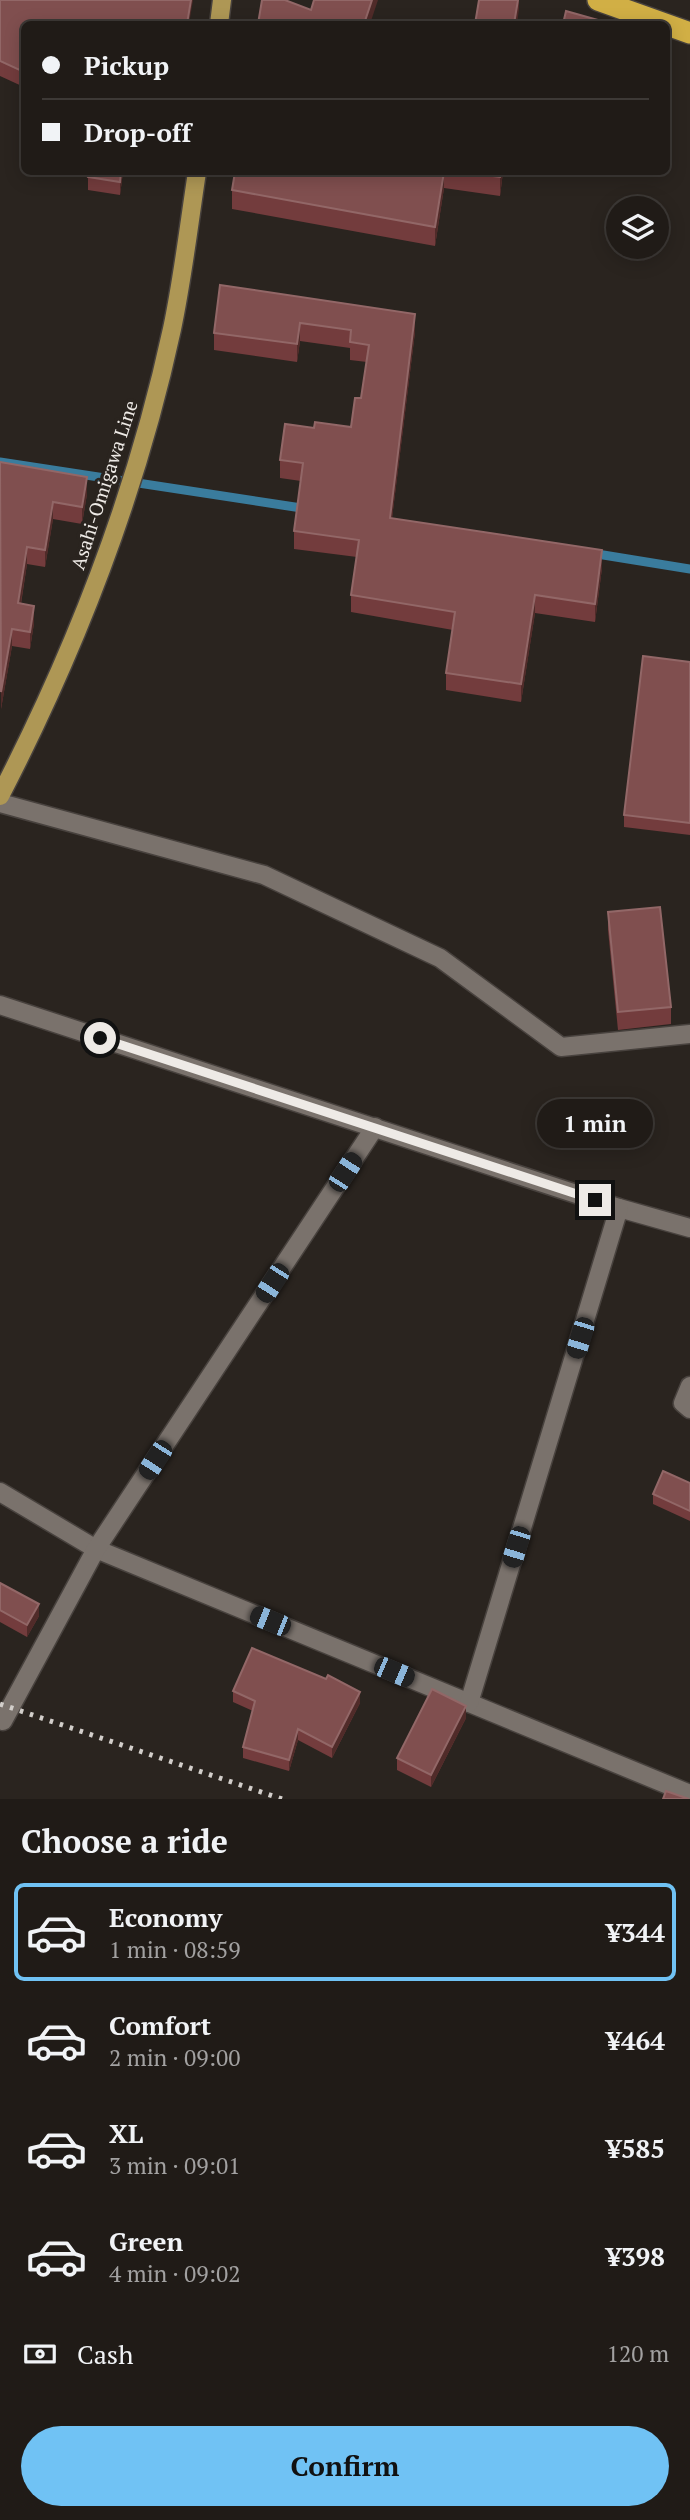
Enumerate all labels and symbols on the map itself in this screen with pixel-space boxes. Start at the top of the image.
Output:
street label: Asahi-Omigawa Line [64,397,143,573]
route start [84,1022,116,1054]
callout: 1 min [537,1098,653,1148]
car [325,1149,366,1195]
route end [579,1184,611,1216]
car [252,1260,293,1306]
car [564,1315,597,1361]
car [135,1437,176,1483]
car [500,1524,533,1570]
car [247,1603,294,1639]
car [371,1654,418,1690]

